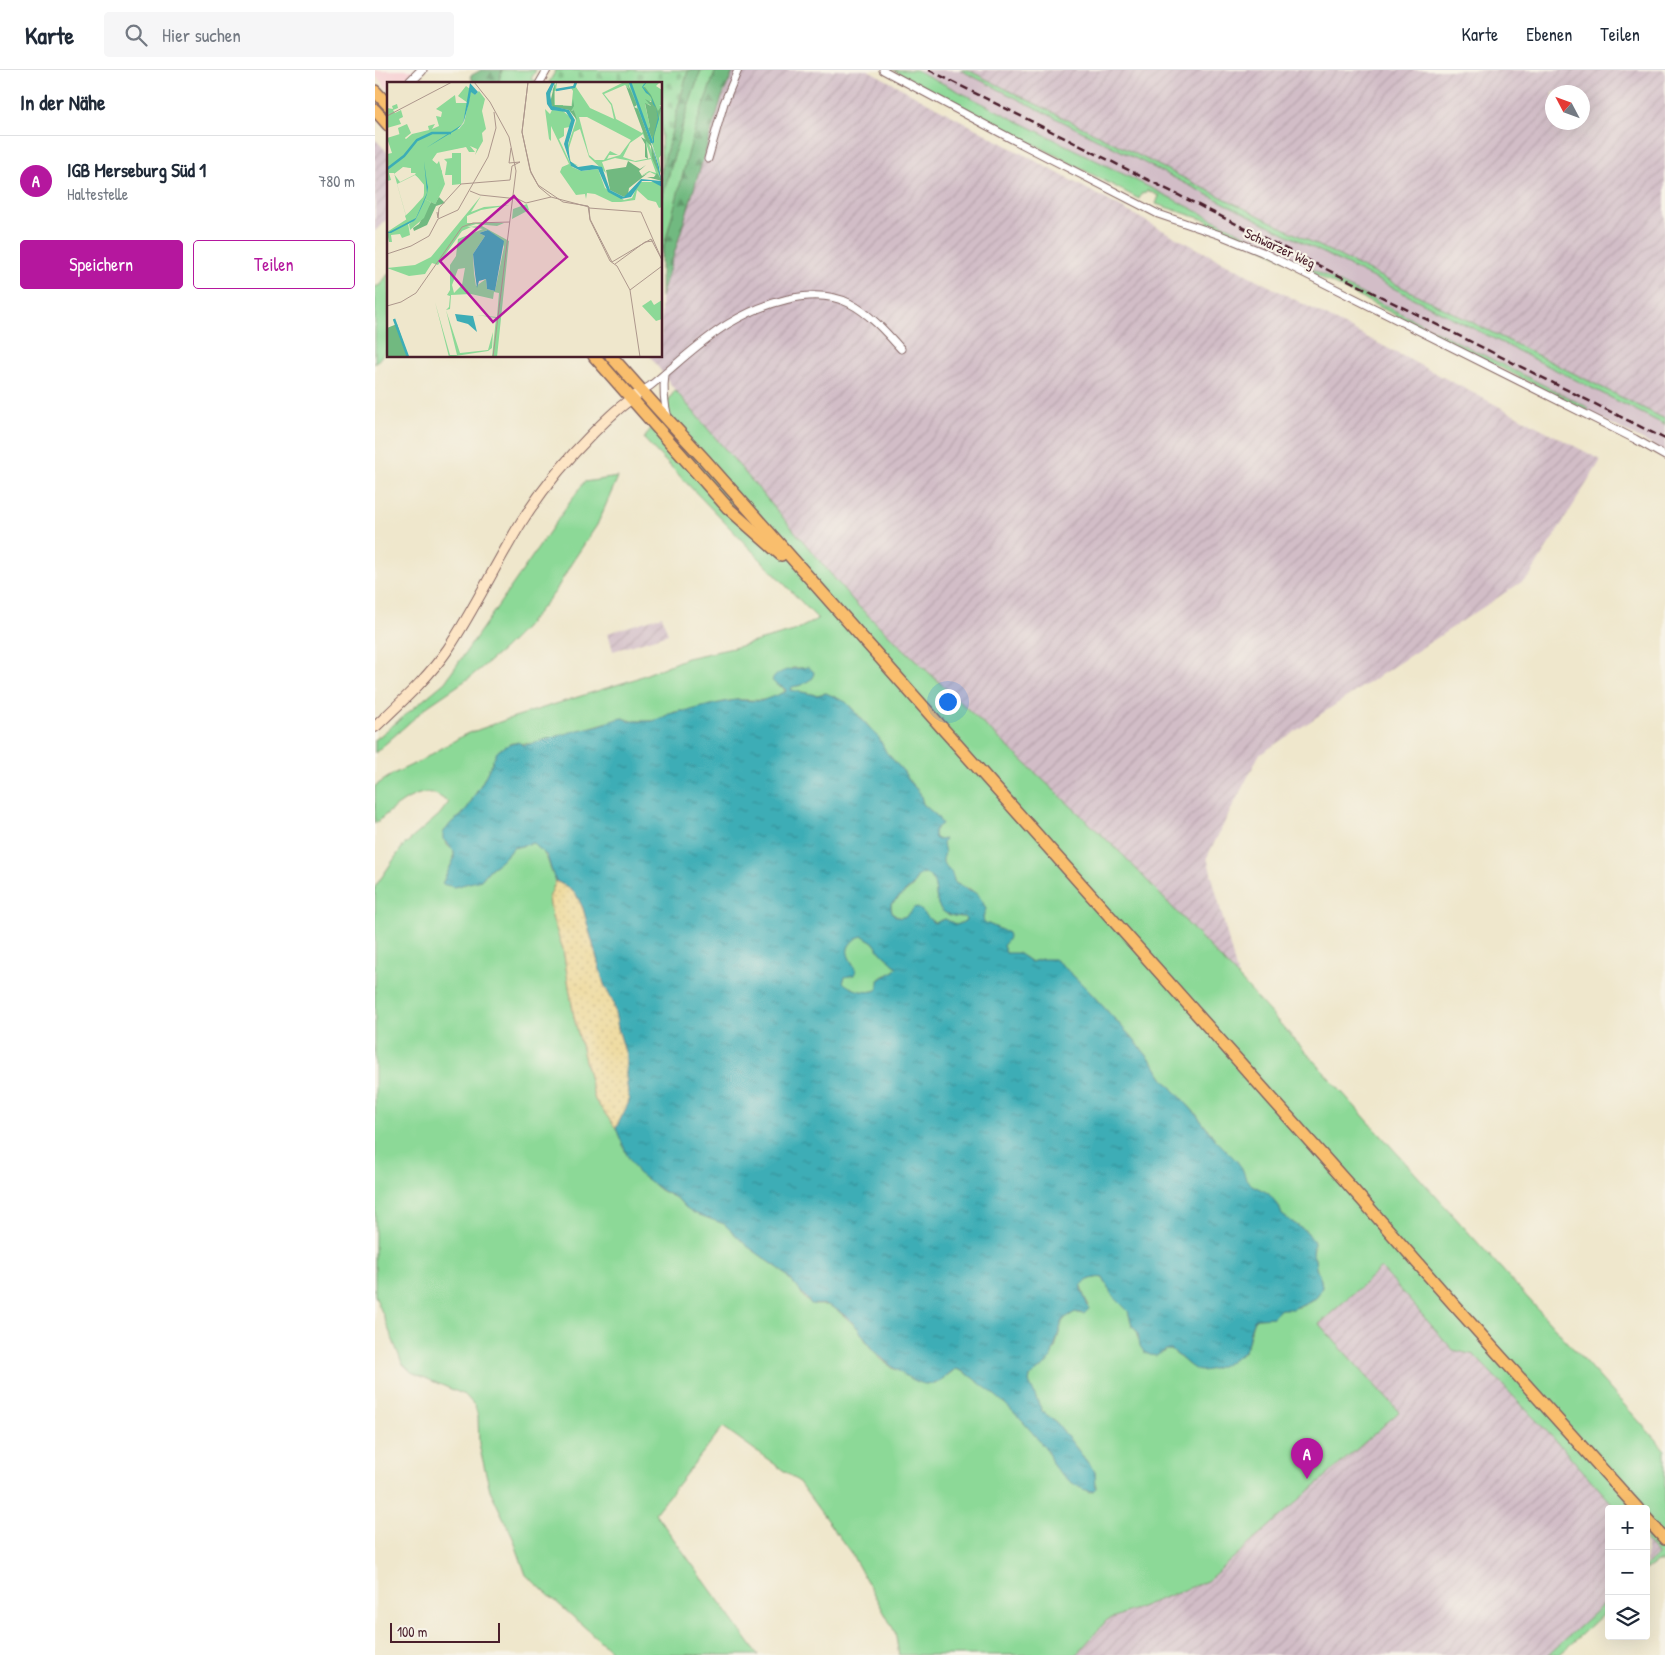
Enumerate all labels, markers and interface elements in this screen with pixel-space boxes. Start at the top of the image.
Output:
search box [104,12,454,57]
text: Karte [25,19,74,51]
icon: search [122,21,150,49]
text: Hier suchen [162,22,241,48]
text: Karte [1462,22,1498,47]
text: Ebenen [1526,22,1572,47]
text: Teilen [1600,22,1640,47]
inset map [387,82,663,358]
north arrow [1545,85,1590,130]
text: In der Nähe [20,88,105,117]
text: IGB Merseburg Süd 1 [67,157,206,183]
text: A [32,170,40,192]
text: 780 m [318,170,355,192]
text: Haltestelle [67,183,128,205]
street label: Schwarzer Weg [1241,223,1319,273]
button: Speichern [20,240,183,289]
button: Teilen [193,240,355,289]
your location [935,689,961,715]
pin: A [1291,1438,1323,1479]
map controls [1605,1505,1650,1640]
button: + [1605,1505,1650,1550]
button: − [1605,1550,1650,1595]
button: layers [1605,1595,1650,1640]
scale bar [390,1620,500,1643]
text: 100 m [397,1622,427,1641]

